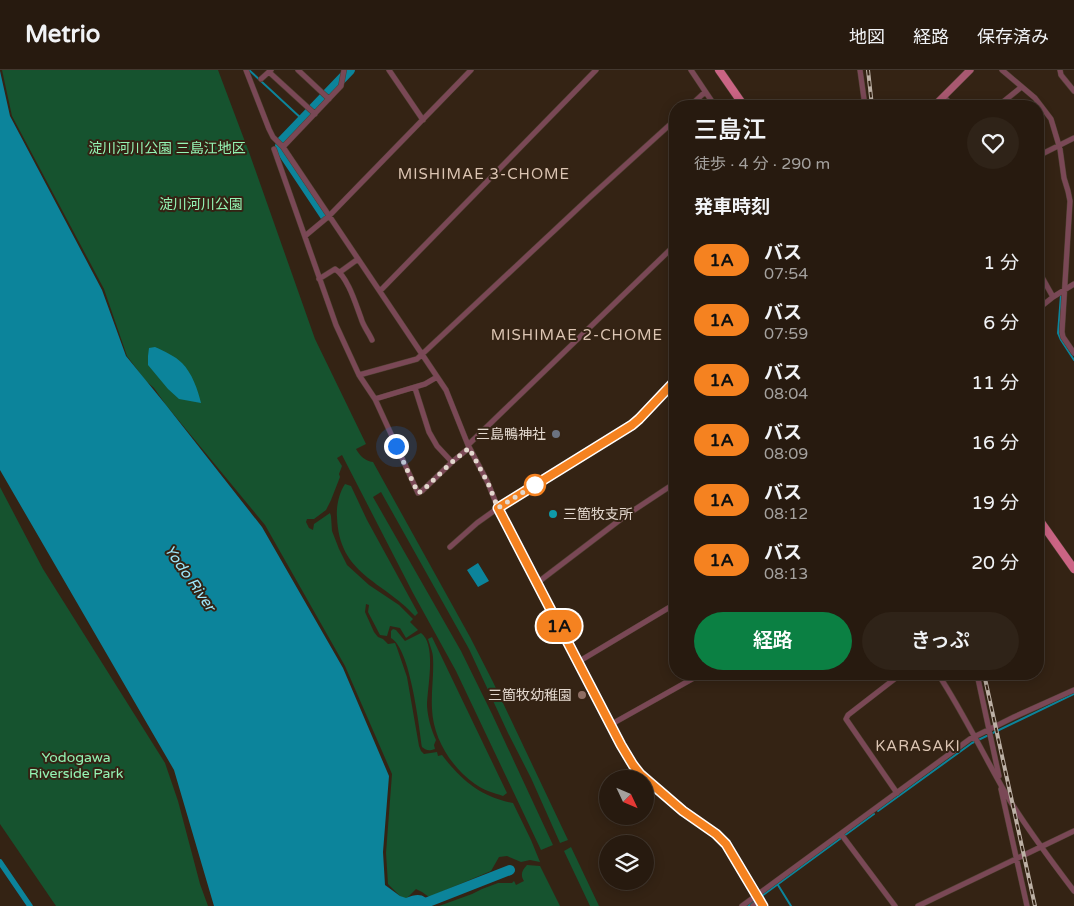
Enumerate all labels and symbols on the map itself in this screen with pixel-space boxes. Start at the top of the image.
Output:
park label: 淀川河川公園 三島江地区 [88,140,246,157]
district label: MISHIMAE 3-CHOME [398,165,570,183]
park label: 淀川河川公園 [159,196,243,213]
district label: MISHIMAE 2-CHOME [491,326,663,344]
place label: 三島鴨神社 [476,426,546,443]
marker: 三島鴨神社 [550,428,562,440]
your location [384,434,409,459]
unlabelled marker [524,474,546,496]
place label: 三箇牧支所 [563,506,633,523]
marker: 三箇牧支所 [547,508,559,520]
water label: Yodo River [161,541,221,616]
line badge: 1A [536,610,582,642]
place label: 三箇牧幼稚園 [488,687,572,704]
marker: 三箇牧幼稚園 [576,689,588,701]
district label: KARASAKI [875,737,961,755]
park label: Yodogawa Riverside Park [29,749,124,782]
north arrow [599,770,654,825]

